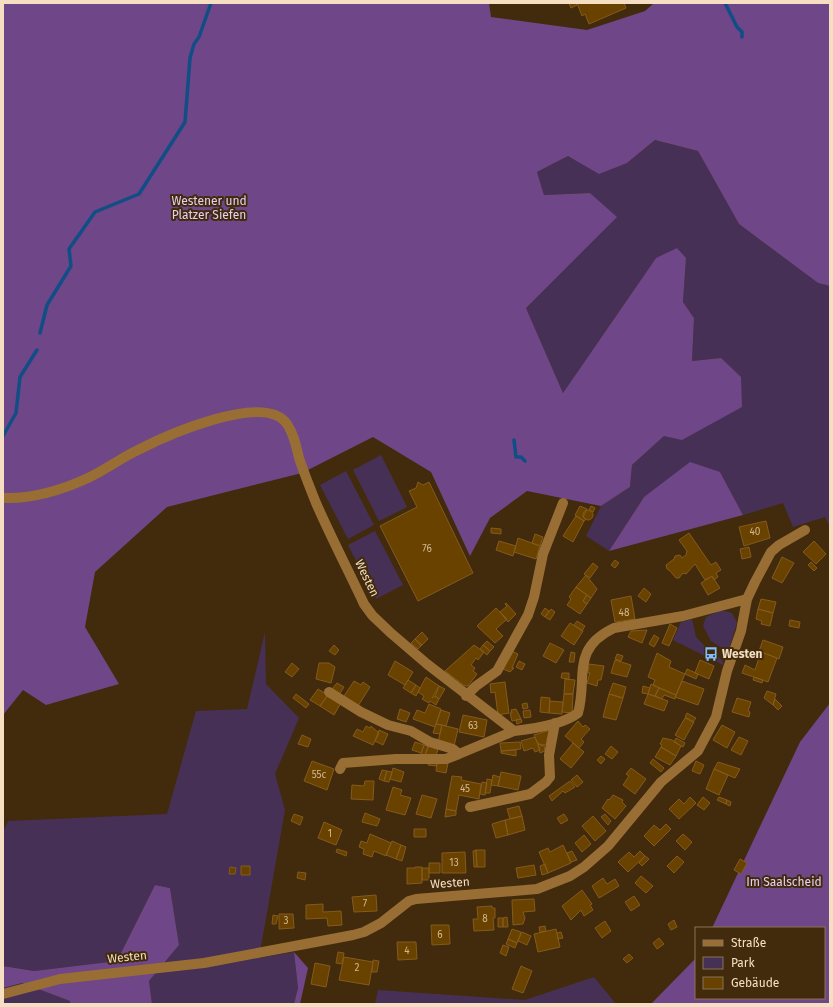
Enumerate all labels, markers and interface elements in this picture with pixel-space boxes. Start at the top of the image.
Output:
park label: Westener und Platzer Siefen [171,194,247,222]
house number: 40 [750,526,761,538]
house number: 76 [422,543,432,555]
street label: Westen [352,557,382,599]
house number: 48 [619,607,630,619]
bus stop icon: Westen [703,646,719,662]
place label: Westen [722,647,763,661]
house number: 63 [468,720,478,732]
house number: 55c [312,769,327,781]
house number: 45 [460,783,470,795]
house number: 1 [328,828,332,840]
house number: 13 [449,857,459,869]
street label: Westen [430,875,470,891]
park label: Im Saalscheid [746,875,822,889]
house number: 7 [363,898,368,910]
house number: 8 [482,913,488,925]
house number: 3 [284,915,289,927]
legend [695,927,825,999]
house number: 6 [437,929,443,941]
text: Straße [731,936,766,950]
house number: 4 [404,945,410,957]
street label: Westen [107,948,147,966]
text: Park [731,956,755,970]
house number: 2 [355,962,360,974]
text: Gebäude [731,976,779,990]

